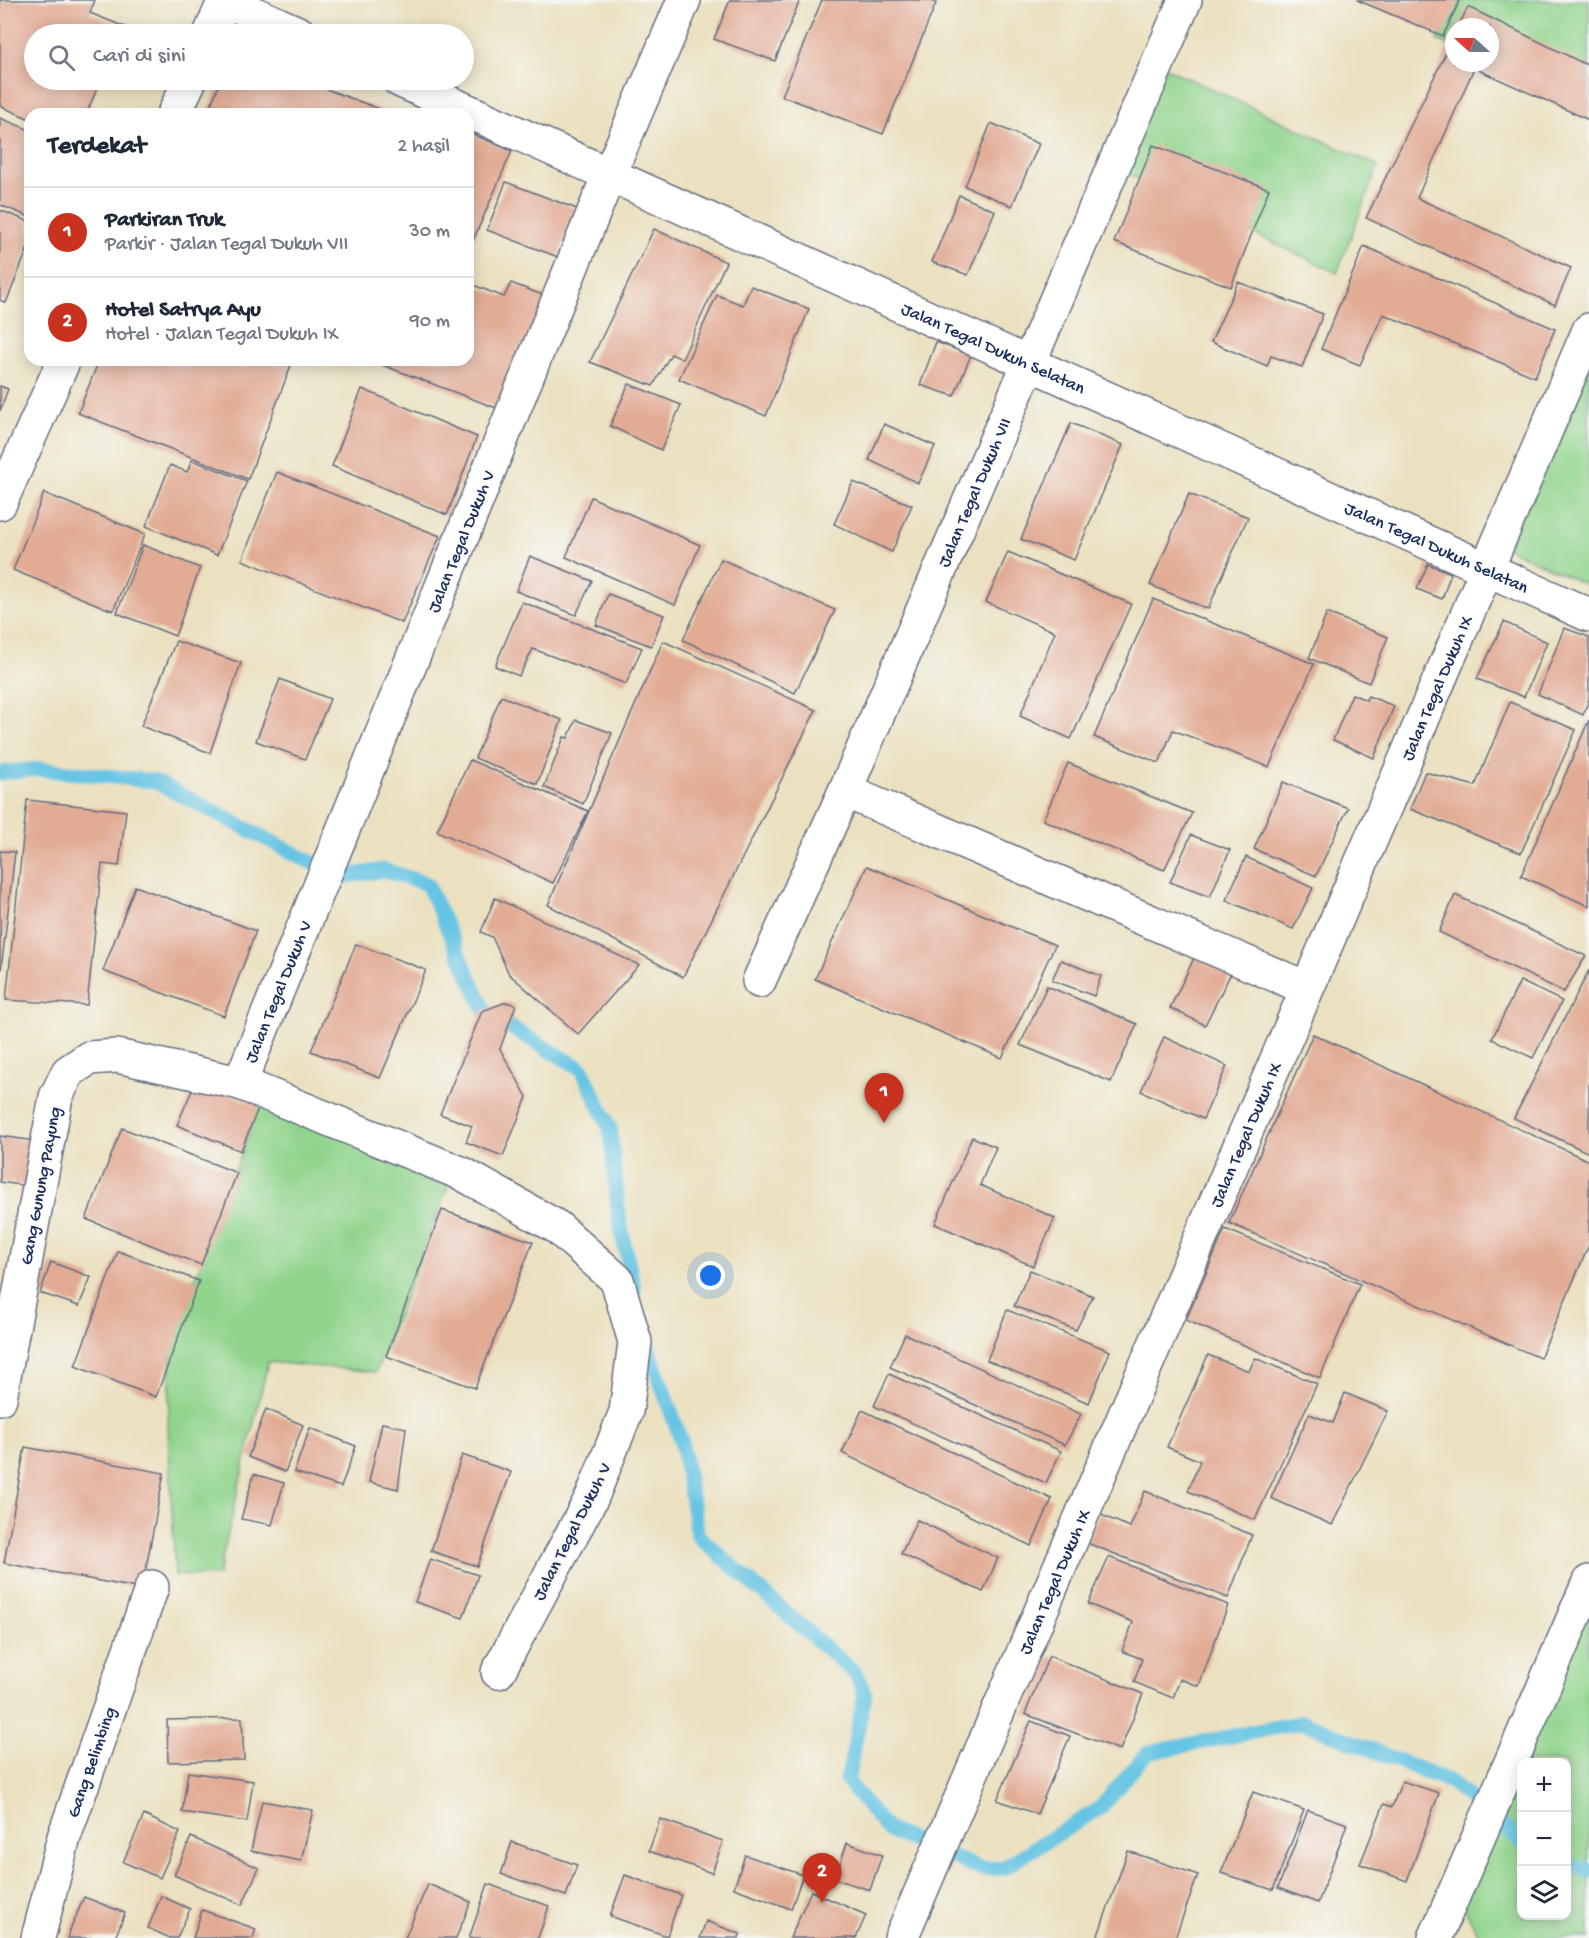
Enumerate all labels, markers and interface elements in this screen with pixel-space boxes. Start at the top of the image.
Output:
north arrow [1445,18,1499,72]
search box [24,24,474,90]
icon: search [45,41,78,74]
text: Cari di sini [93,44,186,70]
text: Terdekat [48,132,146,163]
text: 2 hasil [398,136,450,159]
text: Parkiran Truk [105,208,224,234]
text: 1 [63,221,72,244]
text: 30 m [409,221,450,244]
text: Parkir · Jalan Tegal Dukuh VII [105,234,348,257]
text: Hotel Satrya Ayu [105,298,261,324]
street label: Jalan Tegal Dukuh Selatan [897,299,1088,400]
text: 2 [63,311,72,334]
text: 90 m [410,311,450,334]
text: Hotel · Jalan Tegal Dukuh IX [105,324,338,347]
street label: Jalan Tegal Dukuh VII [935,415,1017,571]
street label: Jalan Tegal Dukuh V [424,468,501,616]
street label: Jalan Tegal Dukuh Selatan [1341,498,1531,600]
street label: Jalan Tegal Dukuh IX [1398,612,1479,764]
street label: Jalan Tegal Dukuh V [241,918,318,1066]
street label: Jalan Tegal Dukuh IX [1207,1058,1288,1211]
pin: 1 [864,1074,904,1123]
street label: Gang Gunung Payung [17,1105,67,1267]
your location [696,1261,725,1290]
street label: Jalan Tegal Dukuh V [529,1460,617,1604]
street label: Jalan Tegal Dukuh IX [1016,1505,1097,1658]
street label: Gang Belimbing [64,1705,122,1821]
map controls [1517,1758,1571,1920]
button: + [1517,1758,1571,1812]
button: − [1517,1812,1571,1866]
pin: 2 [802,1854,842,1903]
button: layers [1517,1866,1571,1920]

